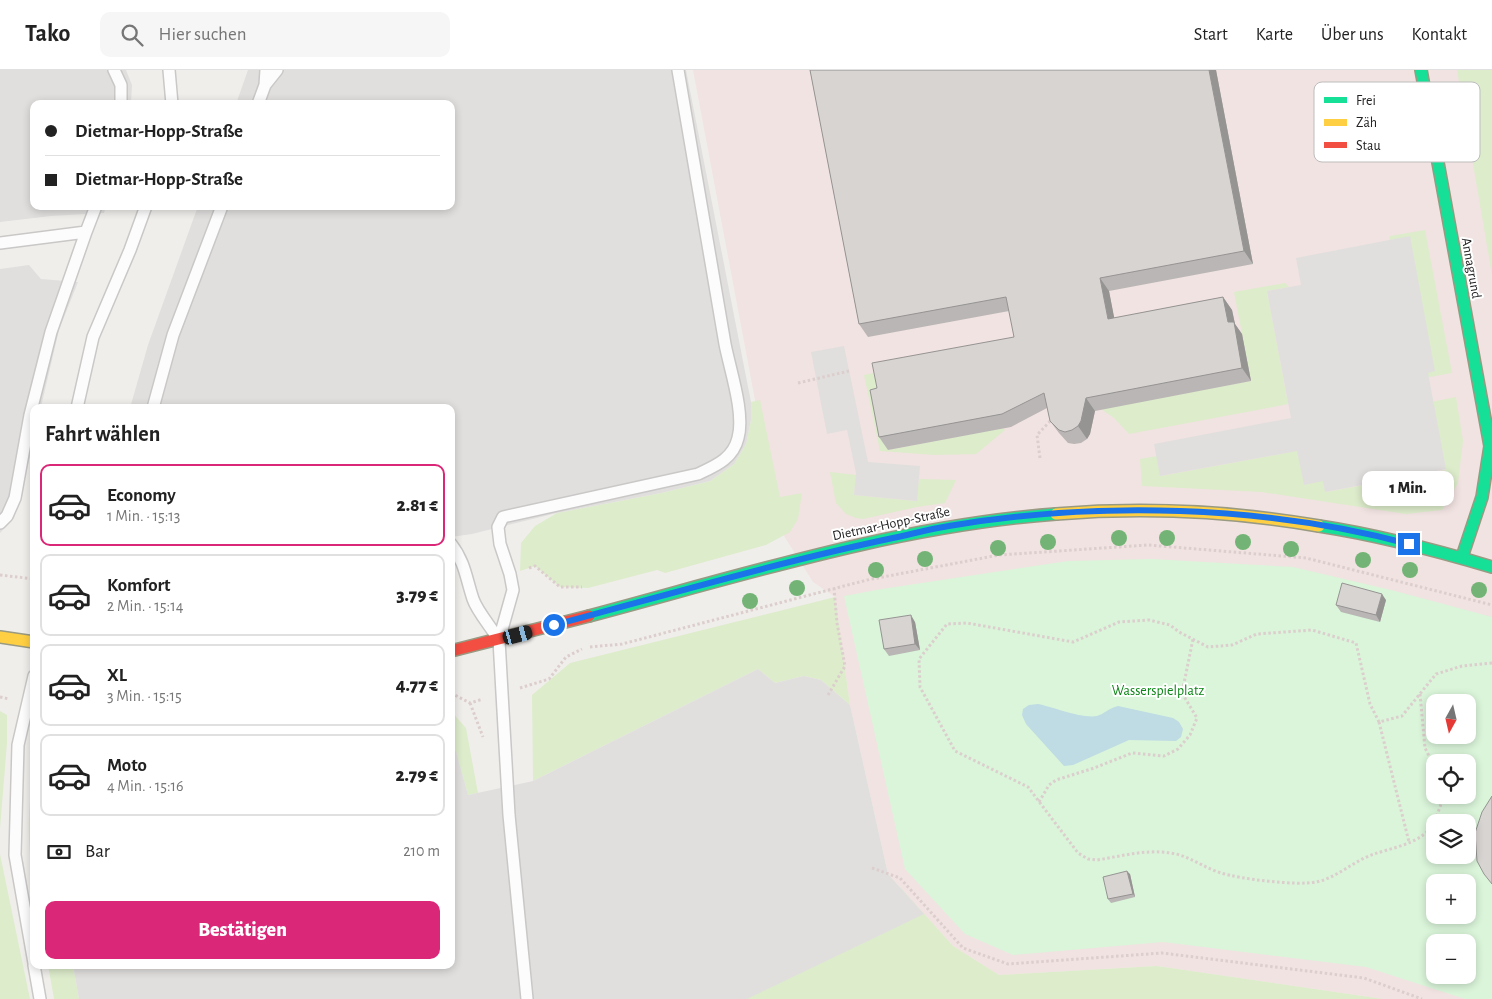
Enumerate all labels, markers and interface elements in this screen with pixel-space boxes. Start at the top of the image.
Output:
search box [100,12,450,57]
icon: search [118,21,146,49]
text: Tako [25,22,70,46]
text: Hier suchen [158,25,247,44]
text: Start [1194,26,1228,44]
text: Karte [1256,26,1293,44]
text: Über uns [1321,26,1384,44]
text: Kontakt [1412,26,1467,44]
legend [1314,82,1480,162]
text: Frei [1356,94,1376,108]
text: Zäh [1356,116,1377,130]
text: Dietmar-Hopp-Straße [75,122,243,141]
text: Stau [1356,139,1381,153]
text: Dietmar-Hopp-Straße [75,170,243,189]
street label: Annagrund [1459,237,1483,300]
text: Fahrt wählen [45,423,160,445]
callout: 1 Min. [1363,472,1455,506]
text: 1 Min. [1389,480,1427,496]
icon: car [47,483,92,528]
text: Economy [107,486,176,505]
text: 2.81 € [397,496,438,515]
street label: Dietmar-Hopp-Straße [831,505,951,543]
text: 1 Min. · 15:13 [107,508,180,524]
route end [1398,533,1420,555]
icon: car [47,573,92,618]
text: Komfort [107,576,171,595]
text: 3.79 € [396,586,438,605]
text: 2 Min. · 15:14 [107,598,183,614]
route start [543,614,565,636]
car [501,624,534,646]
icon: car [47,663,92,708]
text: XL [107,666,127,685]
text: 4.77 € [396,676,438,695]
park label: Wasserspielplatz [1112,684,1204,698]
text: 3 Min. · 15:15 [107,688,182,704]
north arrow [1426,694,1476,744]
map controls [1426,694,1476,984]
icon: car [47,753,92,798]
button: locate [1426,754,1476,804]
text: Moto [107,756,147,775]
text: 2.79 € [395,766,438,785]
text: 4 Min. · 15:16 [107,778,184,794]
button: layers [1426,814,1476,864]
icon: cash [45,838,73,866]
text: Bar [85,842,110,861]
text: 210 m [403,843,440,859]
button: + [1426,874,1476,924]
button: Bestätigen [45,901,440,959]
button: − [1426,934,1476,984]

